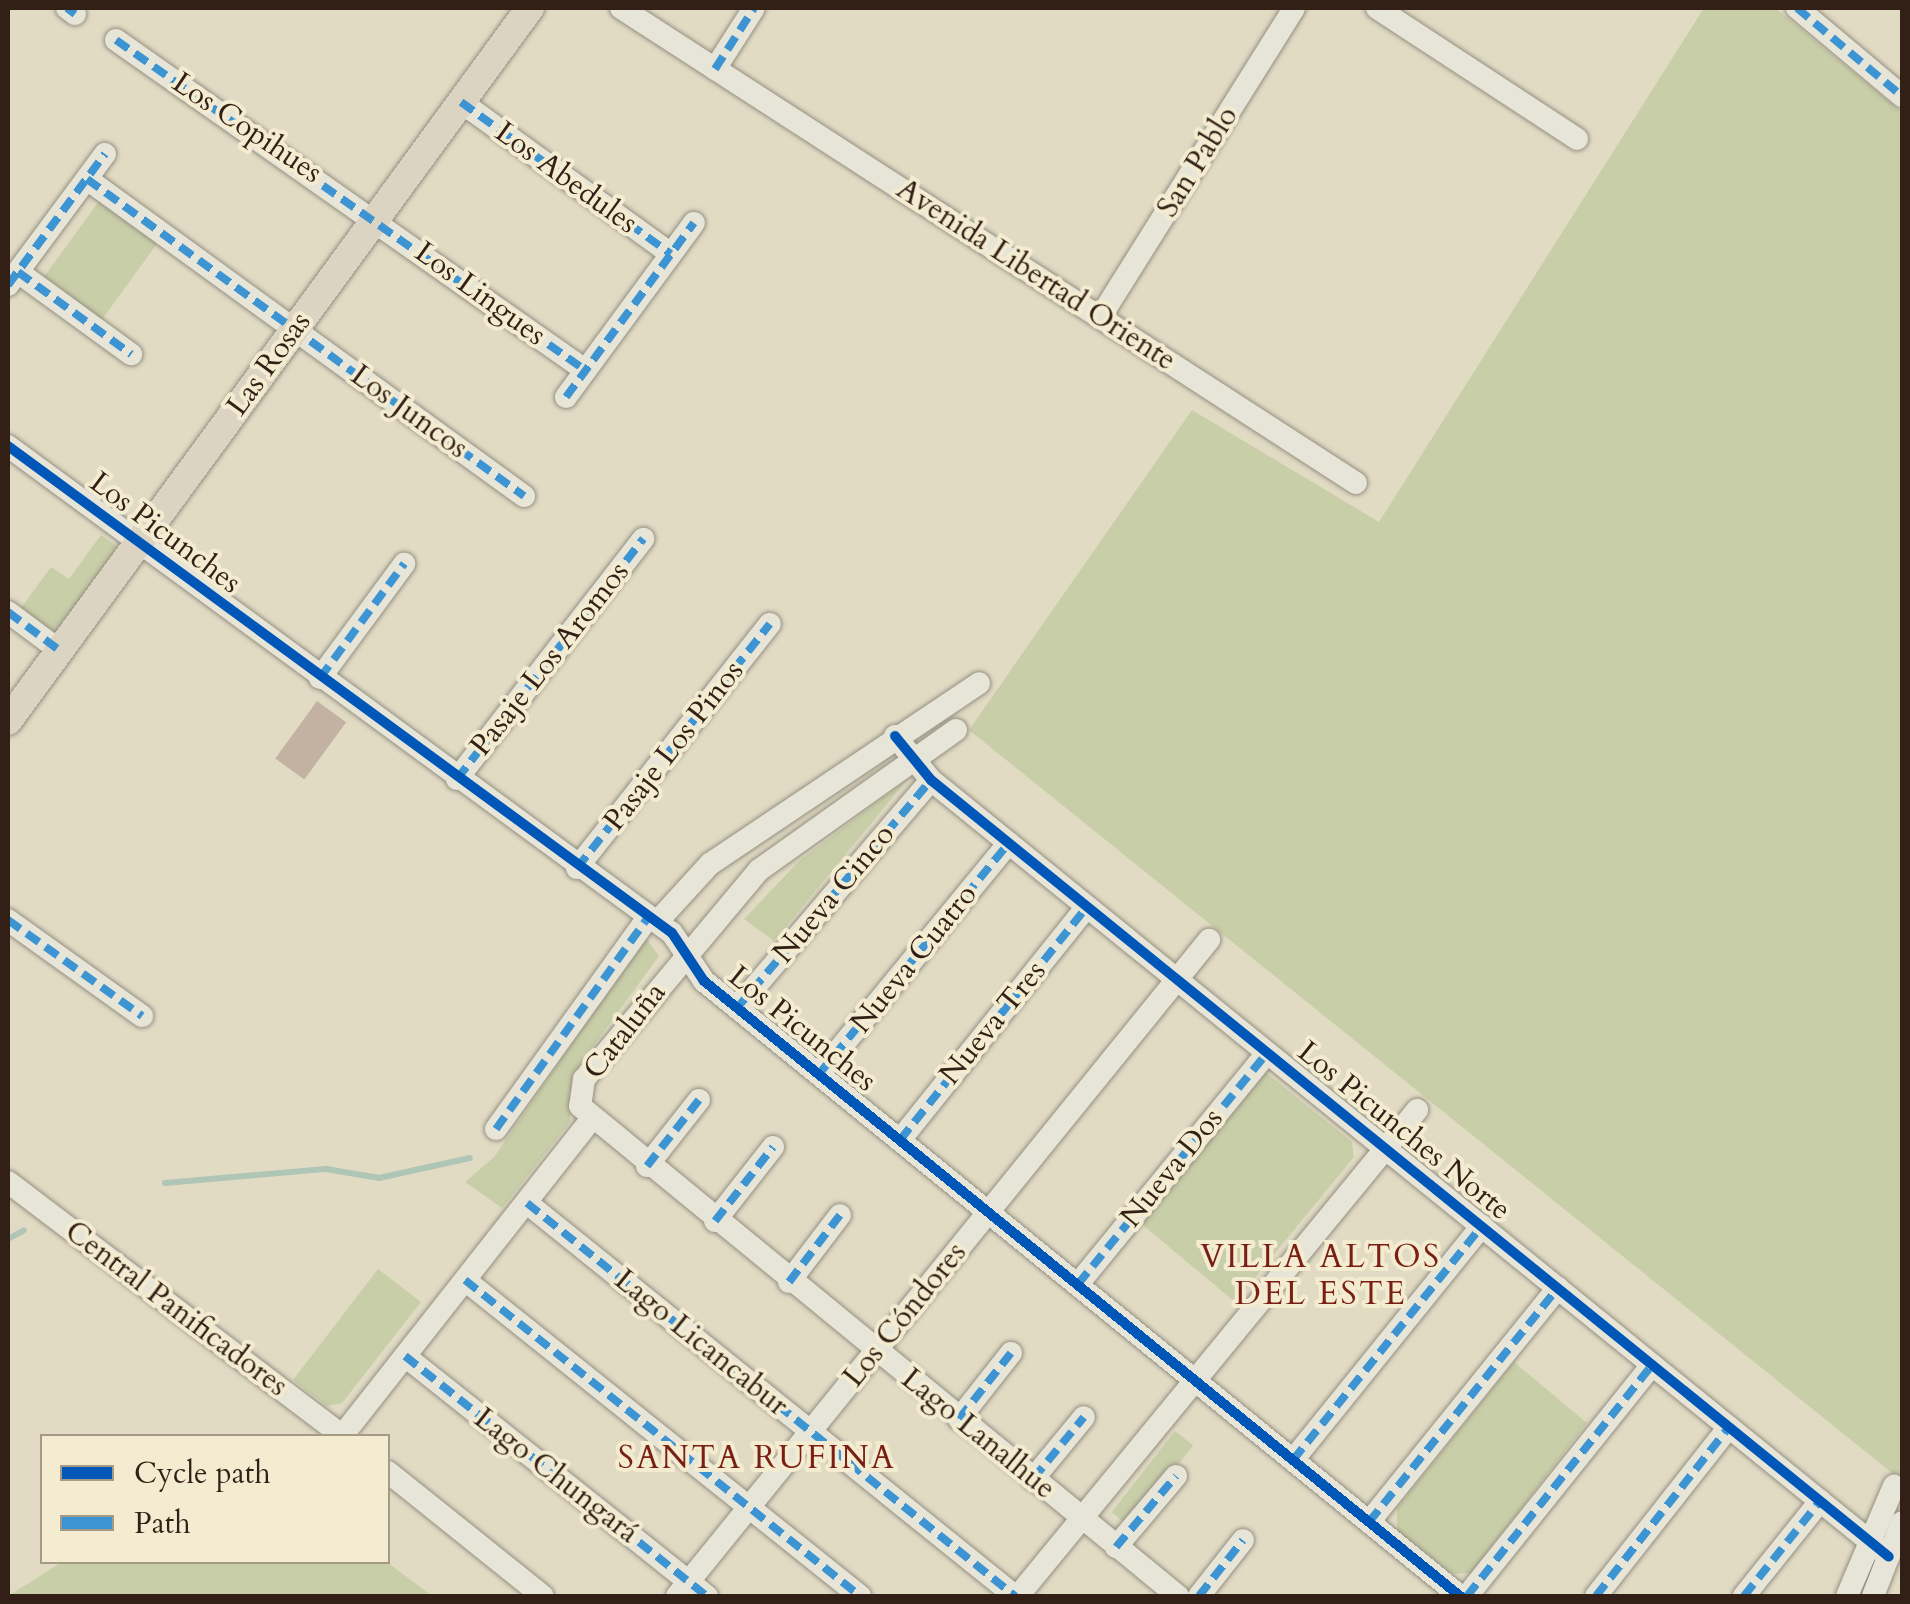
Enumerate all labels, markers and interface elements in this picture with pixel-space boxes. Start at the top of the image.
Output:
street label: Los Copihues [165,65,329,191]
street label: San Pablo [1150,100,1246,224]
street label: Los Abedules [488,114,644,242]
street label: Avenida Libertad Oriente [890,171,1182,379]
street label: Los Lingues [408,234,552,354]
street label: Las Rosas [219,305,319,423]
street label: Los Juncos [343,357,475,467]
street label: Los Picunches [82,465,248,601]
street label: Pasaje Los Aromos [463,555,637,763]
street label: Pasaje Los Pinos [596,654,752,838]
street label: Nueva Cinco [766,817,902,971]
street label: Nueva Cuatro [843,877,985,1041]
street label: Nueva Tres [932,954,1054,1092]
street label: Los Picunches [721,958,883,1100]
street label: Cataluña [576,976,674,1086]
street label: Los Picunches Norte [1290,1034,1518,1228]
street label: Nueva Dos [1113,1101,1231,1235]
street label: Central Panificadores [58,1214,294,1404]
street label: Los Cóndores [836,1235,974,1395]
district label: VILLA ALTOS DEL ESTE [1200,1239,1442,1314]
street label: Lago Licancabur [607,1262,795,1424]
street label: Lago Lanalhue [894,1361,1062,1507]
street label: Lago Chungará [467,1401,645,1551]
legend [40,1434,390,1564]
district label: SANTA RUFINA [618,1439,896,1477]
text: Cycle path [134,1453,271,1494]
text: Path [134,1503,191,1544]

